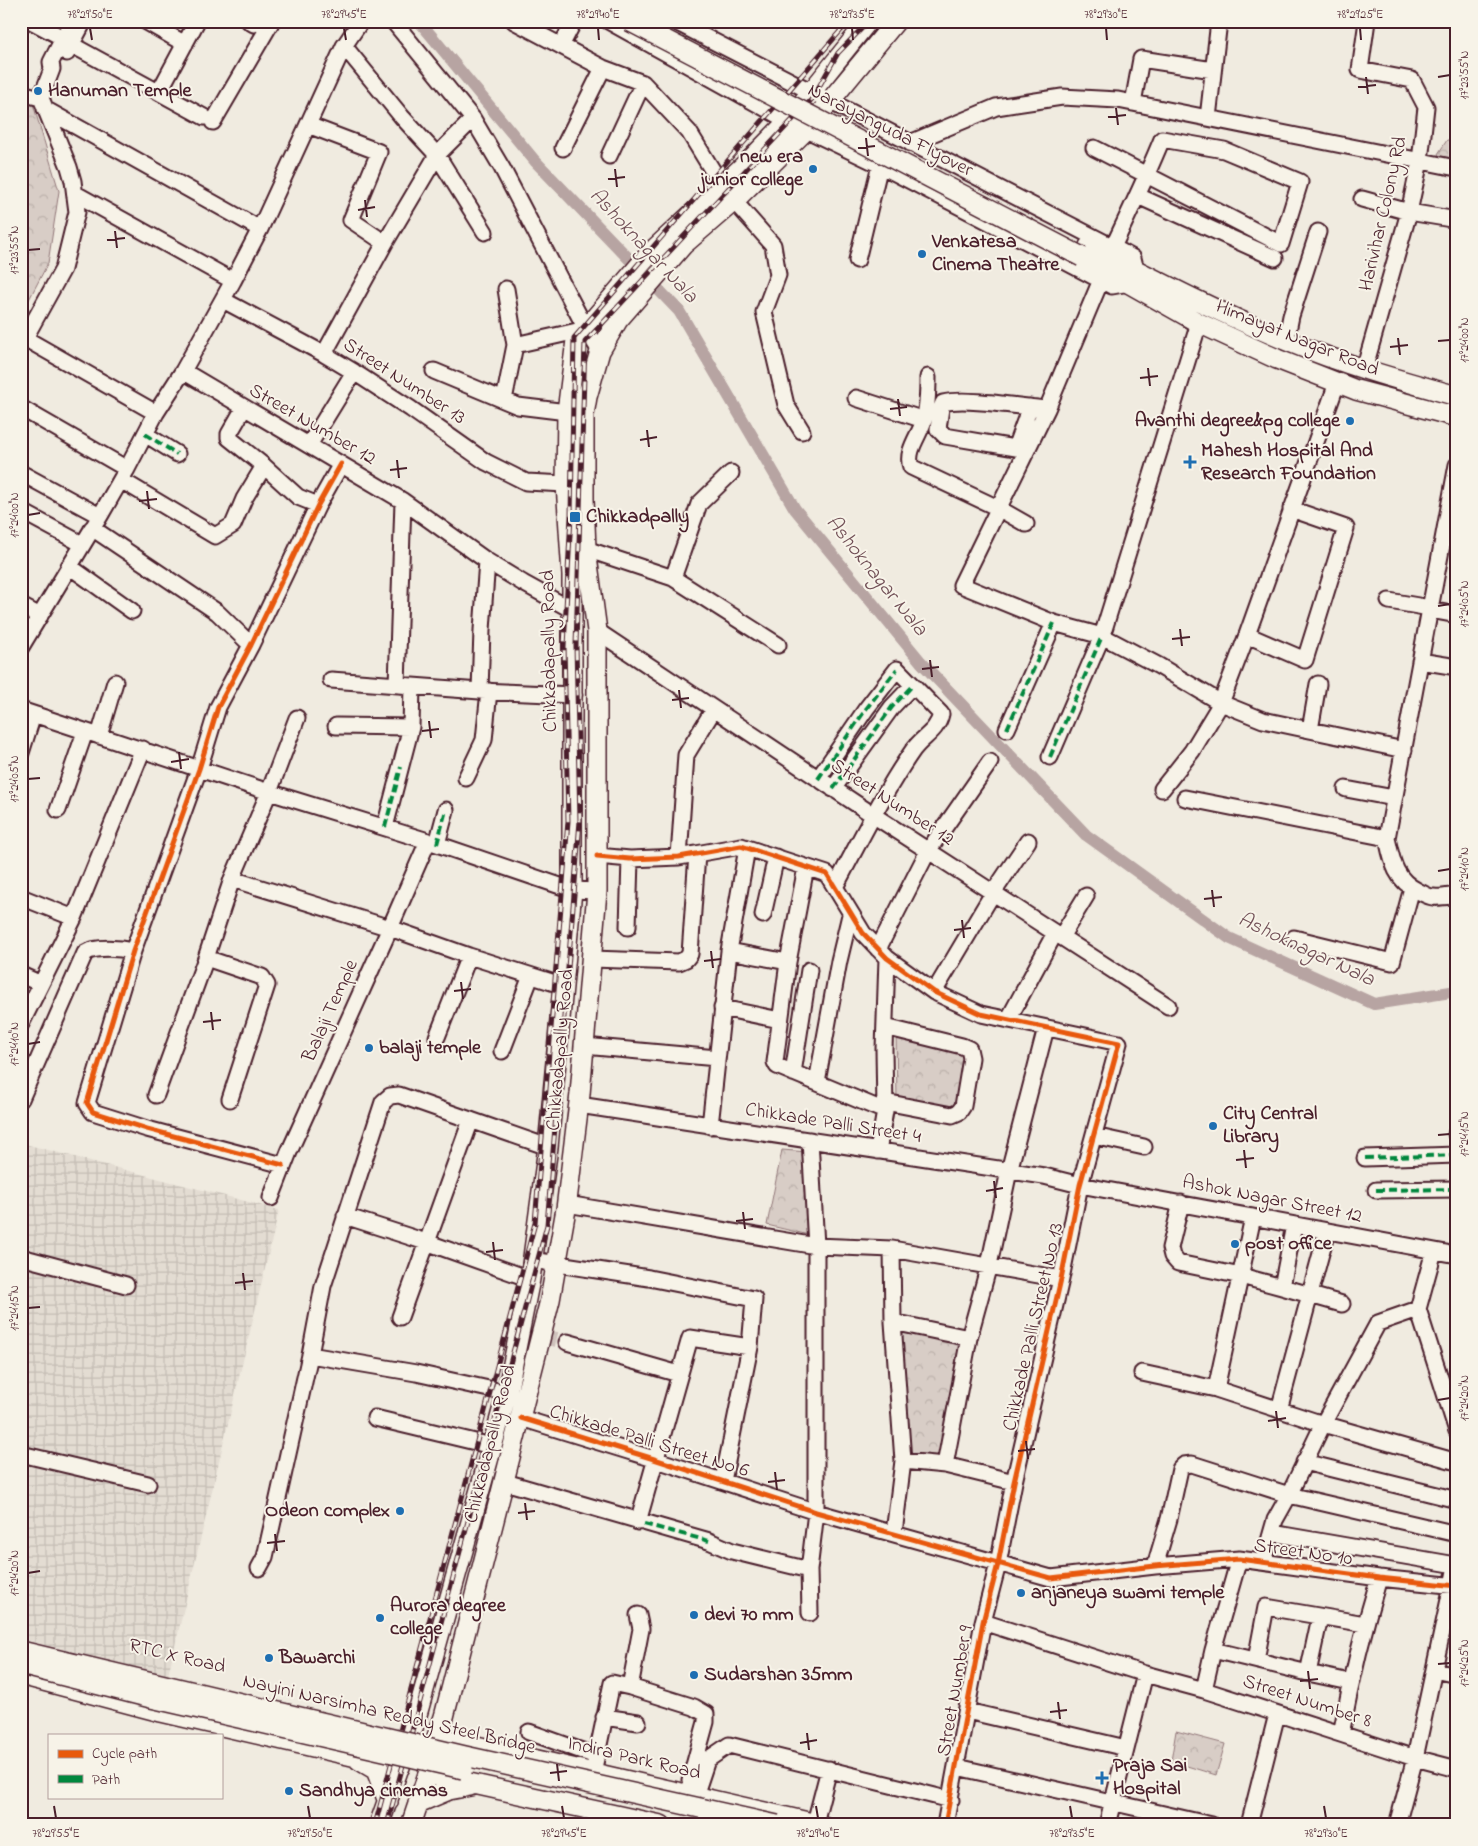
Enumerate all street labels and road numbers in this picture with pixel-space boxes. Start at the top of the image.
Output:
street label: Narayanguda Flyover [802,77,979,187]
street label: Harivihar Colony Rd [1352,134,1416,294]
street label: Himayat Nagar Road [1211,293,1383,386]
street label: Street Number 13 [337,331,471,433]
street label: Street Number 12 [243,377,381,473]
street label: Chikkadapally Road [534,570,566,732]
street label: Street Number 12 [824,752,960,854]
street label: Balaji Temple [295,955,367,1068]
street label: Chikkadapally Road [539,968,583,1132]
street label: Chikkade Palli Street 4 [743,1096,923,1152]
street label: Ashok Nagar Street 12 [1179,1168,1364,1233]
street label: Chikkade Palli Street No 13 [996,1220,1072,1434]
street label: Chikkadapally Road [457,1362,525,1526]
street label: Chikkade Palli Street No 6 [546,1398,753,1486]
street label: Street No 10 [1252,1532,1355,1574]
street label: Street Number 9 [930,1623,982,1759]
street label: RTC X Road [126,1632,228,1682]
street label: Nayini Narsimha Reddy Steel Bridge [240,1667,538,1764]
street label: Street Number 8 [1239,1668,1375,1736]
street label: Indira Park Road [564,1730,704,1788]

